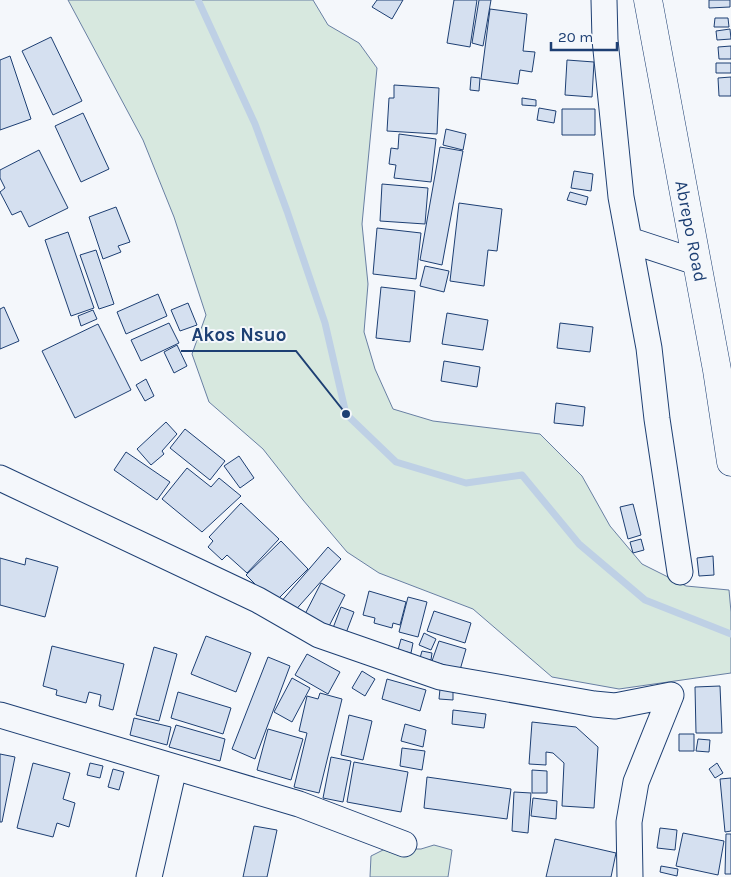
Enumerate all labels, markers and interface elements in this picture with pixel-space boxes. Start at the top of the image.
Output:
scale bar [551,20,617,52]
text: 20 m [558,28,593,46]
street label: Abrepo Road [670,178,712,284]
callout: Akos Nsuo [181,317,296,351]
text: Akos Nsuo [191,324,287,346]

